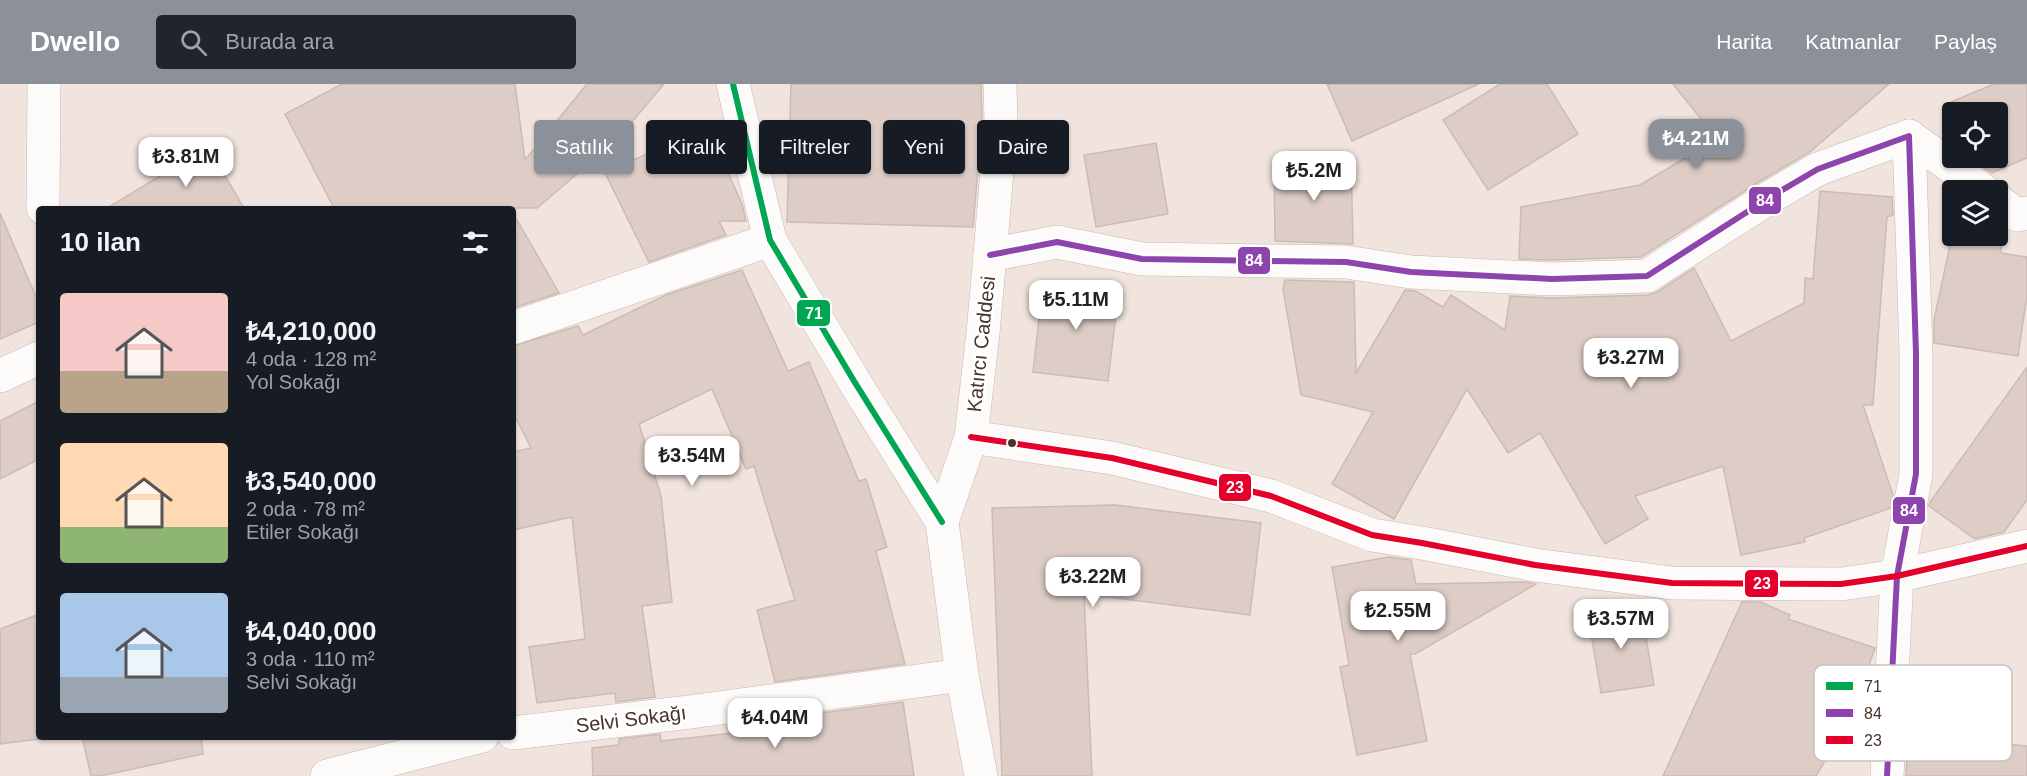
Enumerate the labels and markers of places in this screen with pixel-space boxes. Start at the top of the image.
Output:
pin: ₺4.21M [1647,119,1745,170]
pin: ₺3.81M [137,137,235,188]
pin: ₺5.2M [1272,151,1356,202]
pin: ₺5.11M [1027,280,1125,331]
pin: ₺3.27M [1582,338,1680,389]
pin: ₺3.54M [643,436,741,487]
unlabelled marker [1006,437,1018,449]
pin: ₺3.22M [1044,557,1142,608]
pin: ₺2.55M [1349,591,1447,642]
pin: ₺3.57M [1572,599,1670,650]
pin: ₺4.04M [726,698,824,749]

